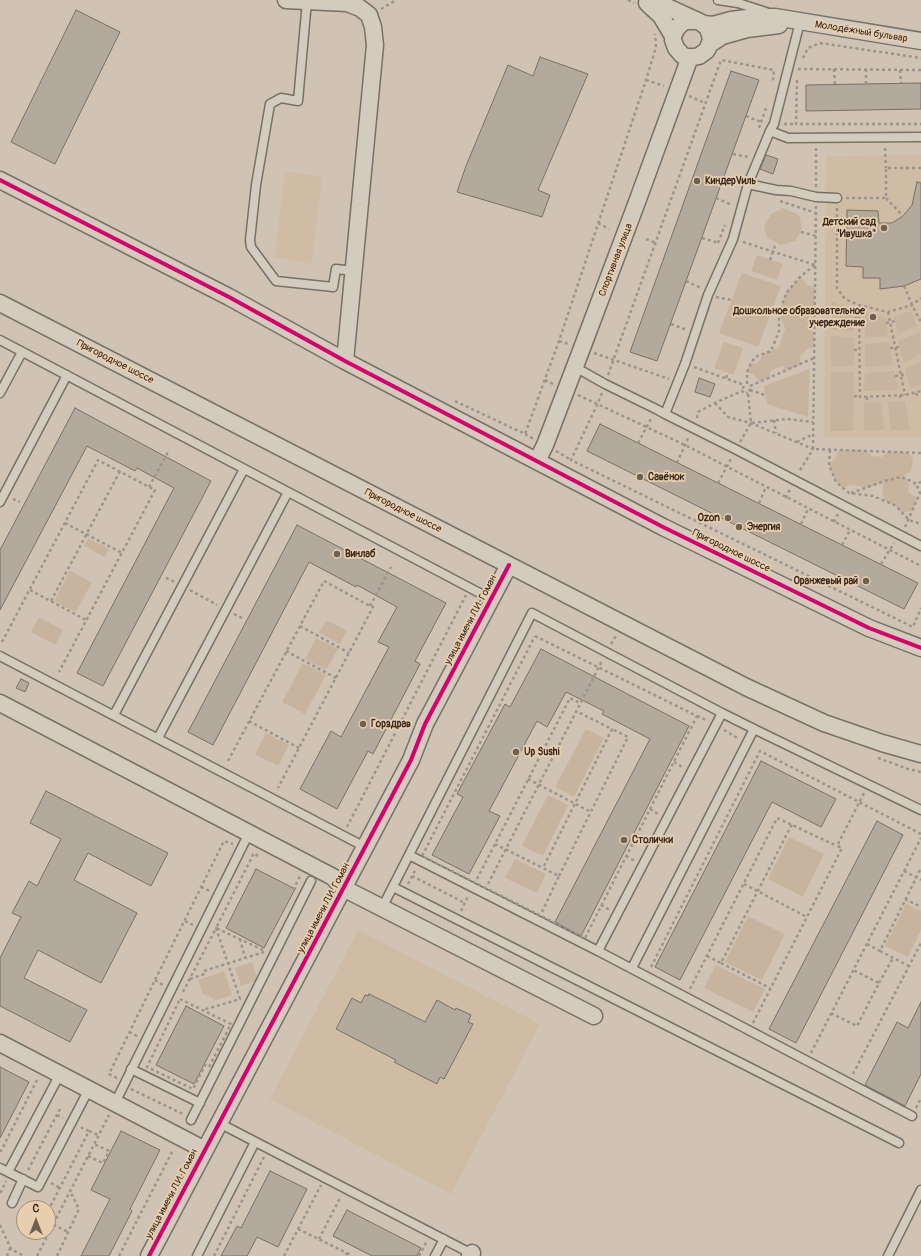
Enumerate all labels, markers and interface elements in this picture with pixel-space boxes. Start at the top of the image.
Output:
street label: Молодёжный бульвар [814,19,908,45]
place label: КиндерVиль [705,175,756,187]
marker: КиндерVиль [692,176,702,186]
place label: Детский сад "Ивушка" [823,216,876,240]
street label: Спортивная улица [597,222,635,298]
marker: Детский сад "Ивушка" [879,223,889,233]
place label: Дошкольное образовательное учереждение [733,305,865,328]
marker: Дошкольное образовательное учереждение [868,312,878,322]
street label: Пригородное шоссе [74,337,156,387]
place label: Савёнок [648,471,685,483]
marker: Савёнок [635,472,645,482]
street label: Пригородное шоссе [362,486,444,536]
place label: Ozon [698,512,720,524]
marker: Ozon [723,513,733,523]
place label: Энергия [747,521,780,533]
marker: Энергия [734,522,744,532]
street label: Пригородное шоссе [690,527,772,575]
place label: Винлаб [345,548,375,560]
marker: Винлаб [332,549,342,559]
street label: улица имени Л.И. Гоман [442,573,500,667]
place label: Оранжевый рай [793,575,858,587]
marker: Оранжевый рай [861,576,871,586]
place label: Горздрав [371,718,411,730]
marker: Горздрав [358,719,368,729]
place label: Up Sushi [524,746,559,758]
marker: Up Sushi [511,747,521,757]
place label: Столички [632,834,673,846]
marker: Столички [619,835,629,845]
street label: улица имени Л.И. Гоман [295,861,353,955]
street label: улица имени Л.И. Гоман [143,1147,201,1241]
north arrow [16,1200,56,1240]
text: С [33,1202,39,1215]

